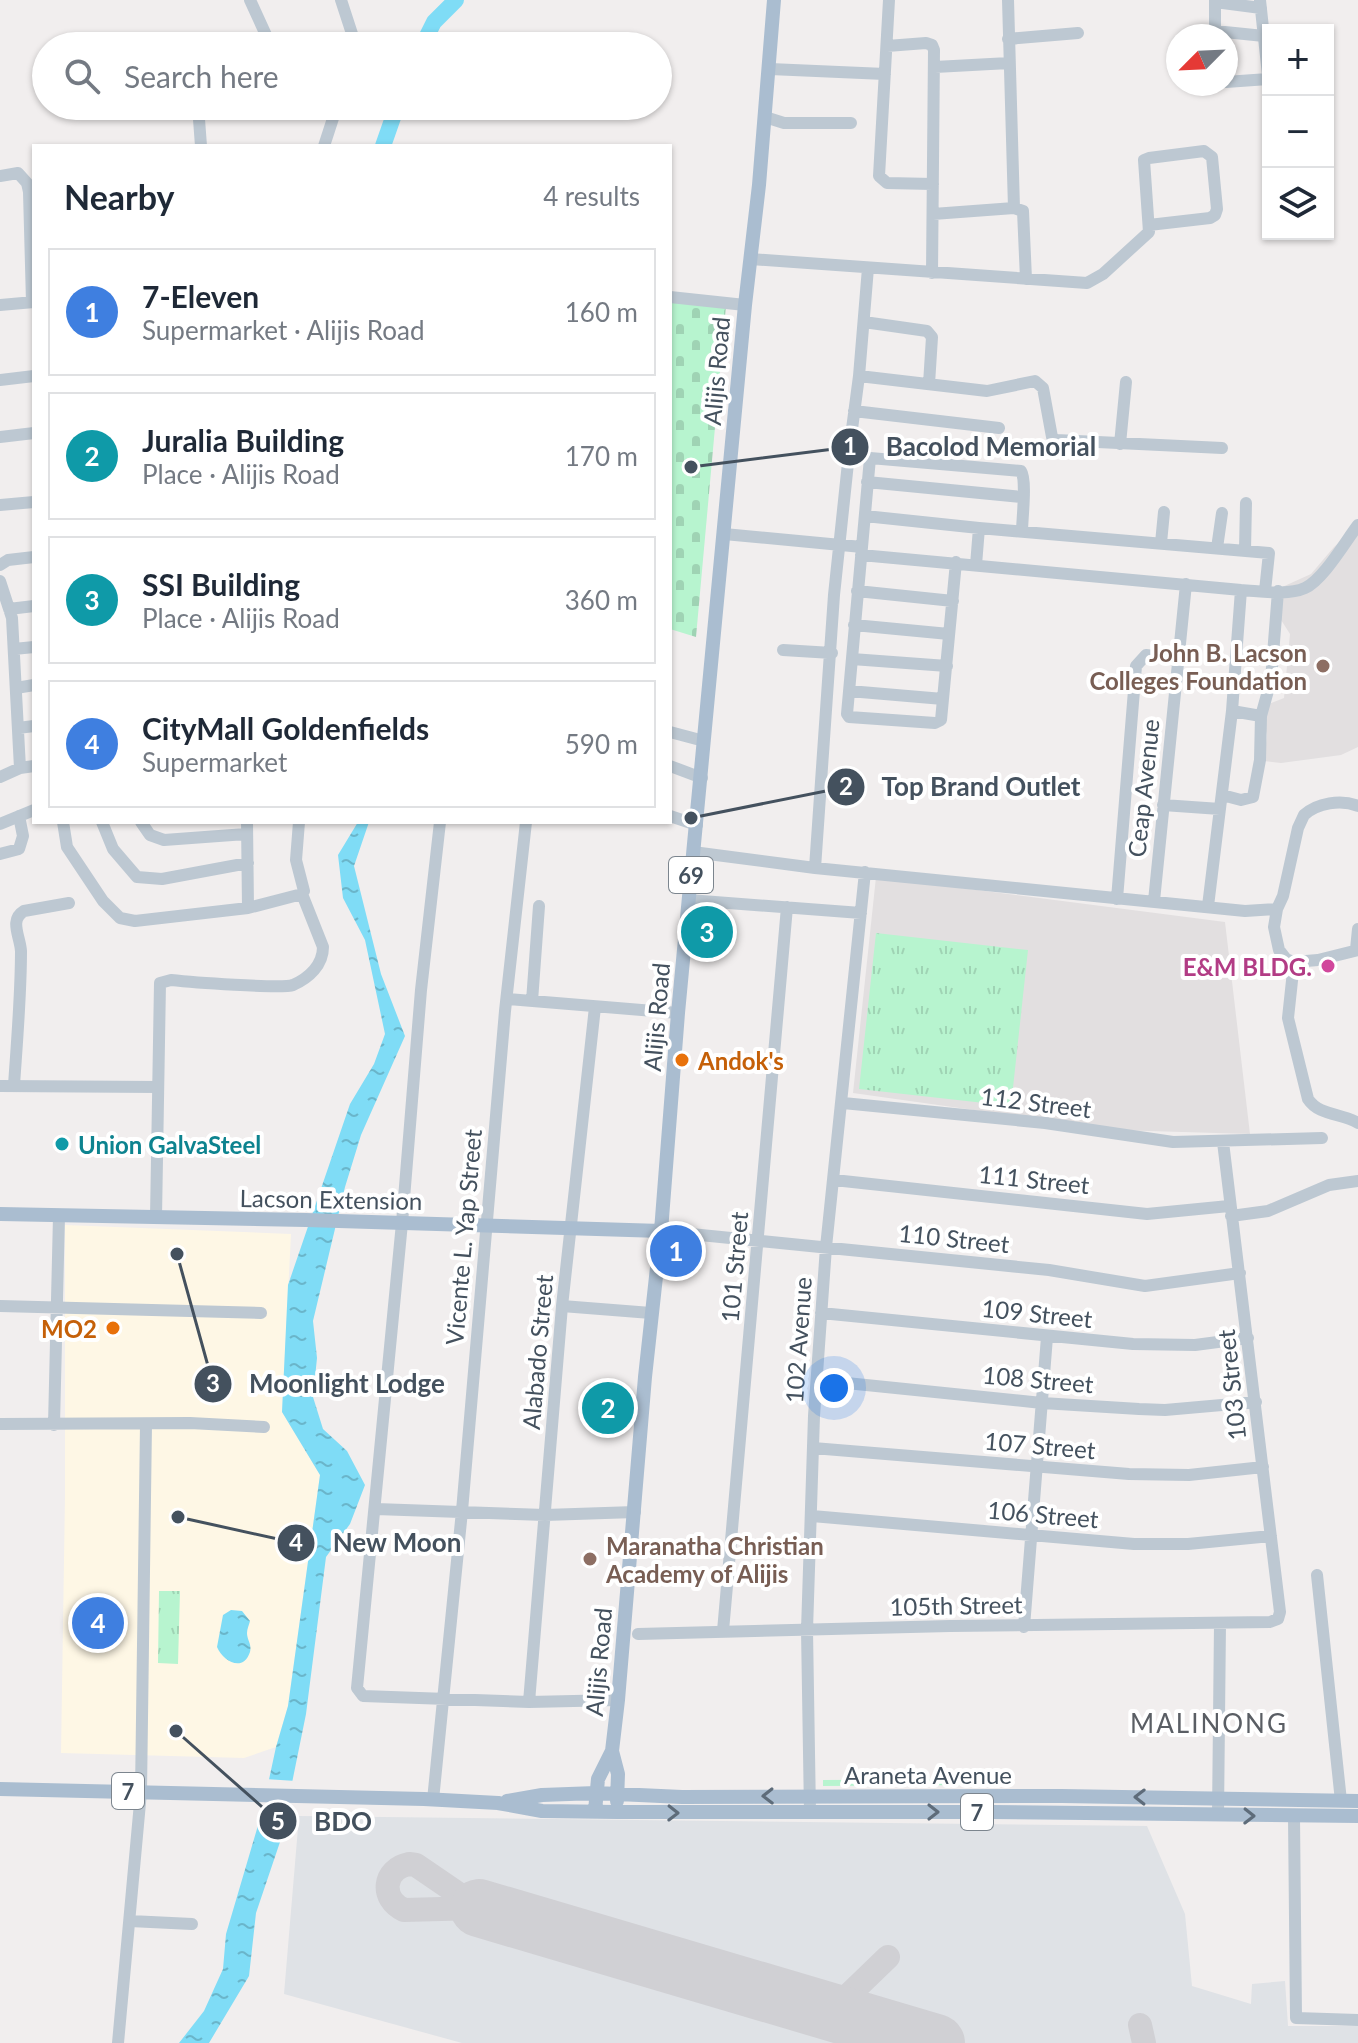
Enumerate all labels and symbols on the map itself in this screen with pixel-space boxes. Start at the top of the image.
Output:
north arrow [1166,24,1238,96]
street label: Alijis Road [697,315,735,427]
callout: Bacolod Memorial [830,422,1112,472]
text: Bacolod Memorial [886,430,1096,462]
text: 1 [843,431,857,460]
place label: John B. Lacson Colleges Foundation [1089,638,1307,695]
marker: John B. Lacson Colleges Foundation [1314,657,1332,675]
street label: Ceap Avenue [1121,718,1165,858]
callout: Top Brand Outlet [826,762,1097,812]
text: Top Brand Outlet [882,770,1081,802]
text: 2 [839,771,853,800]
road number: 69 [669,857,713,893]
pin: 3 [681,902,733,962]
place label: E&M BLDG. [1183,952,1312,981]
marker: E&M BLDG. [1319,957,1337,975]
street label: Alijis Road [637,961,675,1073]
place label: Andok's [697,1046,784,1075]
marker: Andok's [673,1051,691,1069]
street label: 112 Street [979,1081,1093,1123]
street label: Vicente L. Yap Street [439,1127,487,1346]
place label: Union GalvaSteel [78,1130,261,1159]
marker: Union GalvaSteel [53,1135,71,1153]
street label: 111 Street [977,1159,1091,1199]
street label: Lacson Extension [239,1183,423,1215]
street label: 101 Street [715,1210,753,1324]
street label: 110 Street [897,1218,1011,1258]
pin: 1 [650,1221,702,1281]
street label: Alabado Street [516,1273,558,1431]
street label: 102 Avenue [779,1276,817,1404]
street label: 109 Street [980,1293,1094,1333]
place label: MO2 [41,1314,97,1343]
marker: MO2 [104,1319,122,1337]
street label: 103 Street [1211,1328,1251,1442]
callout: Moonlight Lodge [193,1359,461,1409]
street label: 108 Street [981,1360,1095,1398]
text: Moonlight Lodge [249,1367,445,1399]
text: 3 [206,1368,220,1397]
your location [814,1368,854,1408]
pin: 2 [582,1378,634,1438]
street label: 107 Street [983,1426,1097,1464]
street label: 106 Street [986,1495,1100,1533]
callout: New Moon [276,1518,477,1568]
text: New Moon [333,1526,461,1558]
text: 4 [289,1527,303,1556]
place label: Maranatha Christian Academy of Alijis [605,1531,824,1588]
marker: Maranatha Christian Academy of Alijis [581,1550,599,1568]
street label: 105th Street [889,1589,1023,1621]
pin: 4 [72,1593,124,1653]
street label: Alijis Road [579,1606,617,1718]
district label: MALINONG [1130,1707,1288,1739]
street label: Araneta Avenue [844,1760,1012,1789]
road number: 7 [112,1773,144,1809]
one-way arrow [761,1788,774,1805]
one-way arrow [1133,1788,1146,1806]
road number: 7 [961,1794,993,1830]
callout: BDO [258,1796,387,1846]
one-way arrow [927,1803,940,1821]
one-way arrow [667,1804,680,1822]
text: BDO [314,1805,372,1837]
text: 5 [271,1806,285,1835]
one-way arrow [1243,1807,1256,1824]

